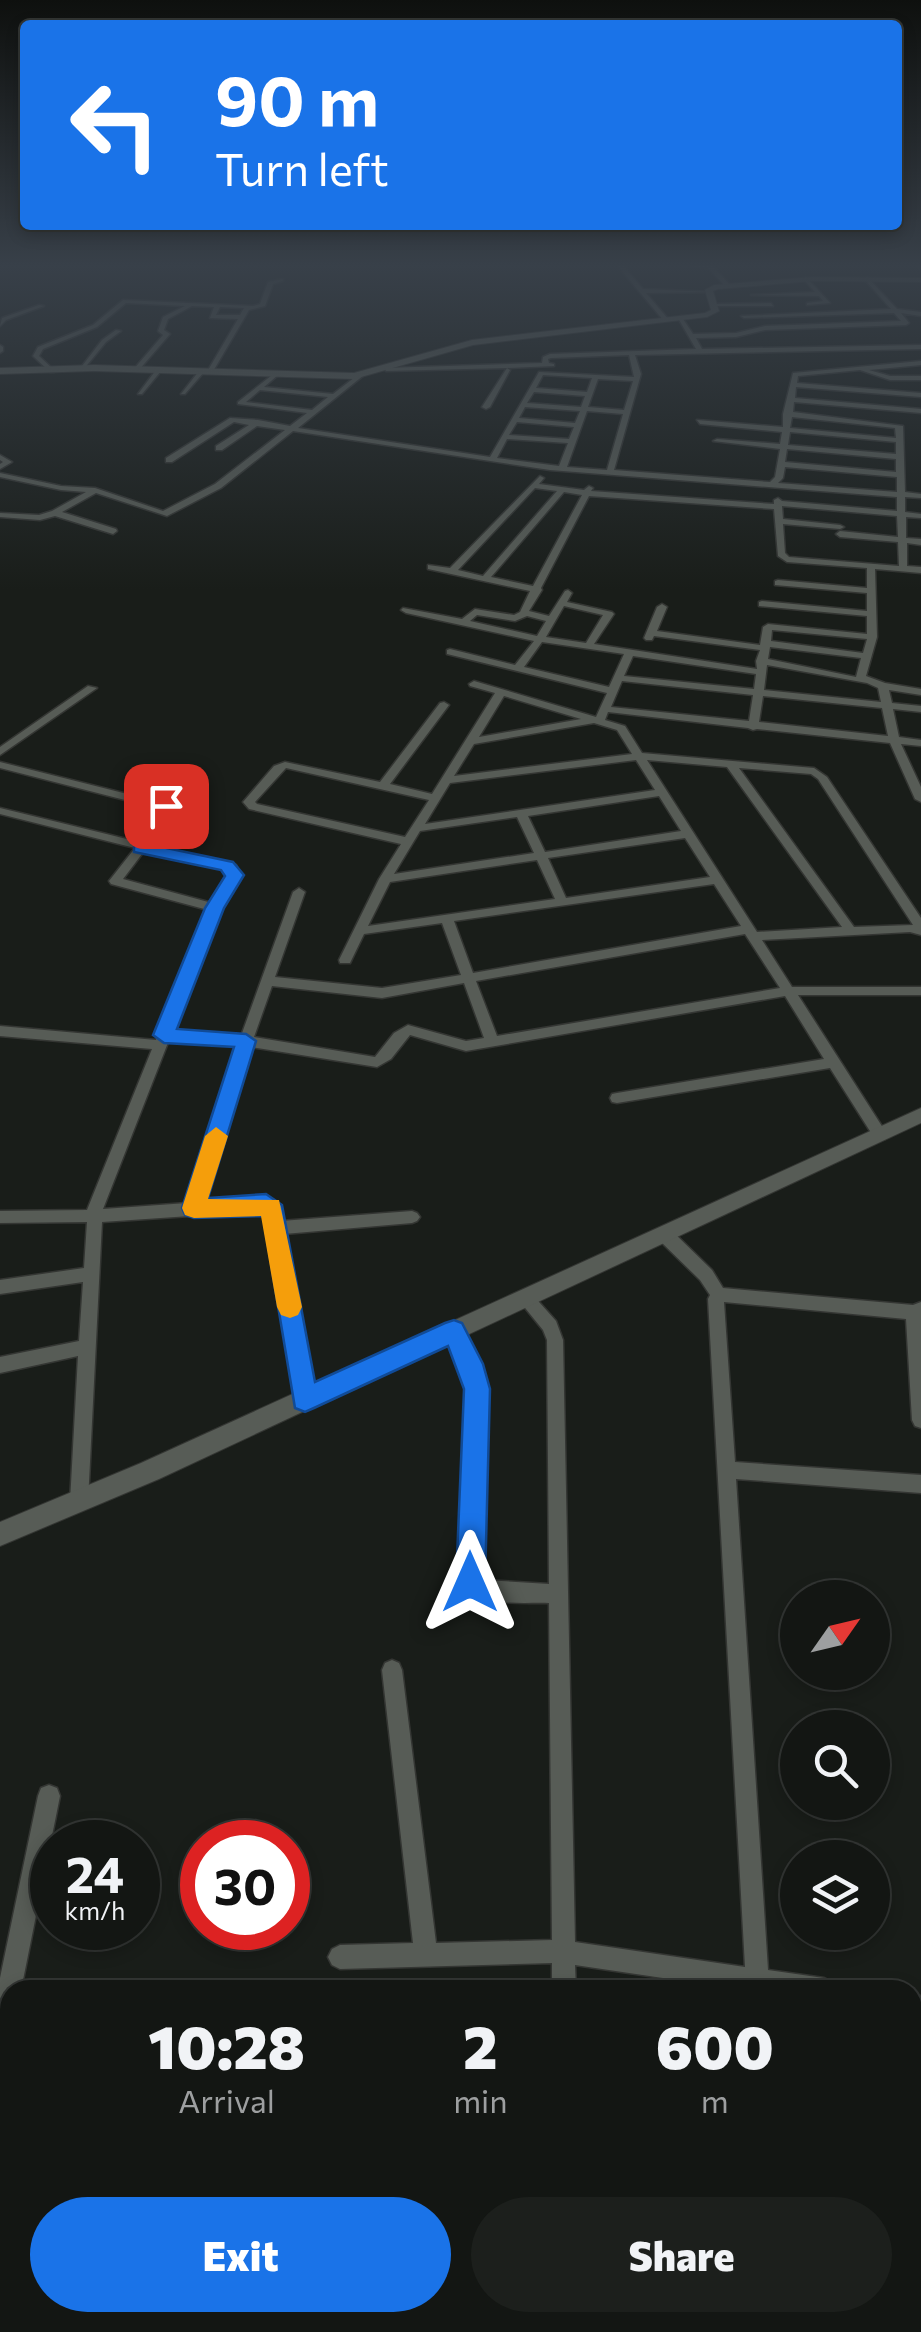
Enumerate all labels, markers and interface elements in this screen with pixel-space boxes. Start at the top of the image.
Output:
text: 90 m [215,55,379,140]
icon: left [50,60,180,190]
text: Turn left [215,140,389,195]
pin [124,764,209,849]
icon: arrive [139,779,194,834]
position arrow [418,1530,522,1634]
north arrow [780,1580,890,1690]
map controls [780,1580,890,1950]
button: search [780,1710,890,1820]
speed limit sign: 30 [180,1820,310,1950]
button: layers [780,1840,890,1950]
text: 24 [66,1842,124,1903]
text: km/h [65,1895,125,1925]
text: 10:28 [148,2008,305,2081]
text: 2 [463,2008,498,2081]
text: 600 [656,2008,774,2081]
text: Arrival [178,2080,275,2120]
text: min [453,2080,508,2120]
text: m [701,2080,729,2120]
button: Exit [30,2197,451,2312]
button: Share [471,2197,892,2312]

